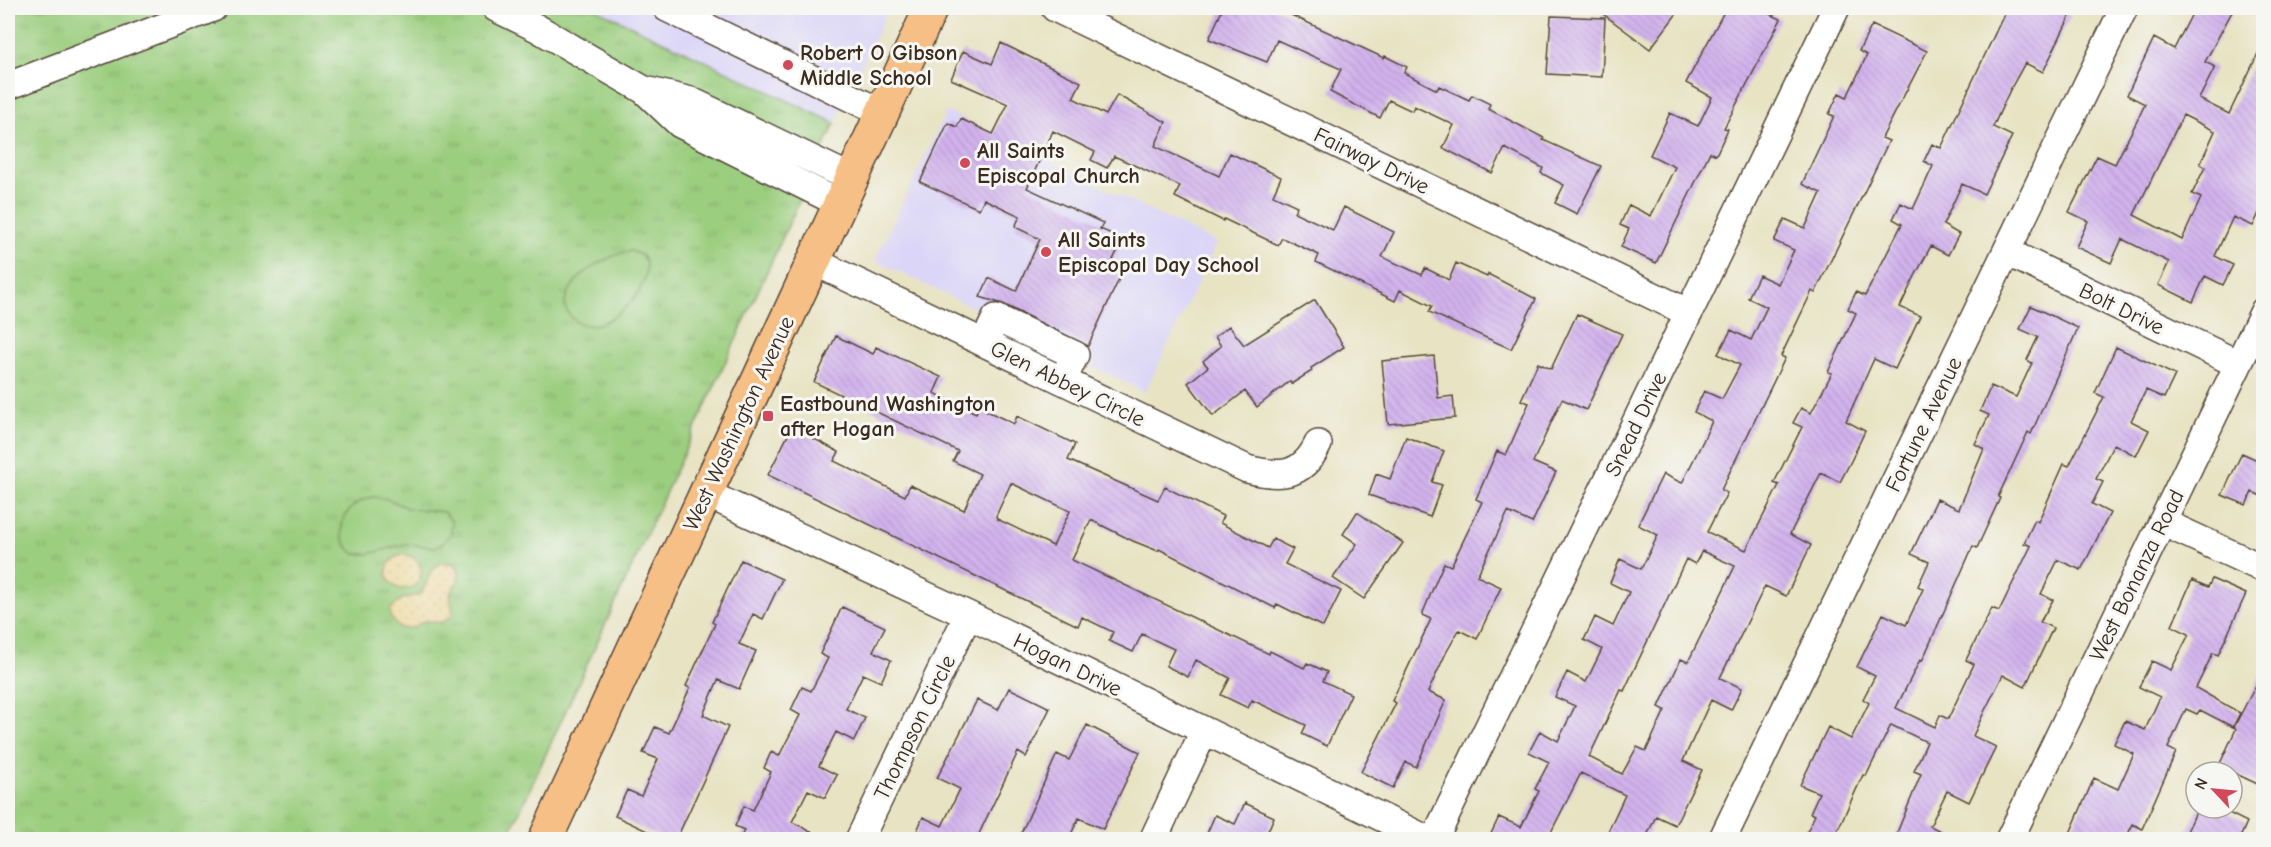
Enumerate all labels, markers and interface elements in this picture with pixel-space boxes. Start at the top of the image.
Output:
place label: Robert O Gibson Middle School [800,40,957,91]
marker: Robert O Gibson Middle School [781,58,795,72]
street label: Fairway Drive [1310,122,1434,200]
place label: All Saints Episcopal Church [977,138,1140,189]
marker: All Saints Episcopal Church [958,156,972,170]
place label: All Saints Episcopal Day School [1058,227,1259,278]
marker: All Saints Episcopal Day School [1039,245,1053,259]
street label: Bolt Drive [2075,277,2168,341]
street label: West Washington Avenue [678,312,800,535]
street label: Glen Abbey Circle [986,335,1149,433]
street label: Fortune Avenue [1880,353,1968,496]
street label: Snead Drive [1599,368,1672,481]
place label: Eastbound Washington after Hogan [780,391,995,442]
marker: Eastbound Washington after Hogan [761,409,775,423]
street label: West Bonanza Road [2084,485,2190,665]
street label: Hogan Drive [1009,627,1126,702]
street label: Thompson Circle [869,651,961,804]
north arrow [2184,760,2244,820]
text: N [2191,775,2212,792]

